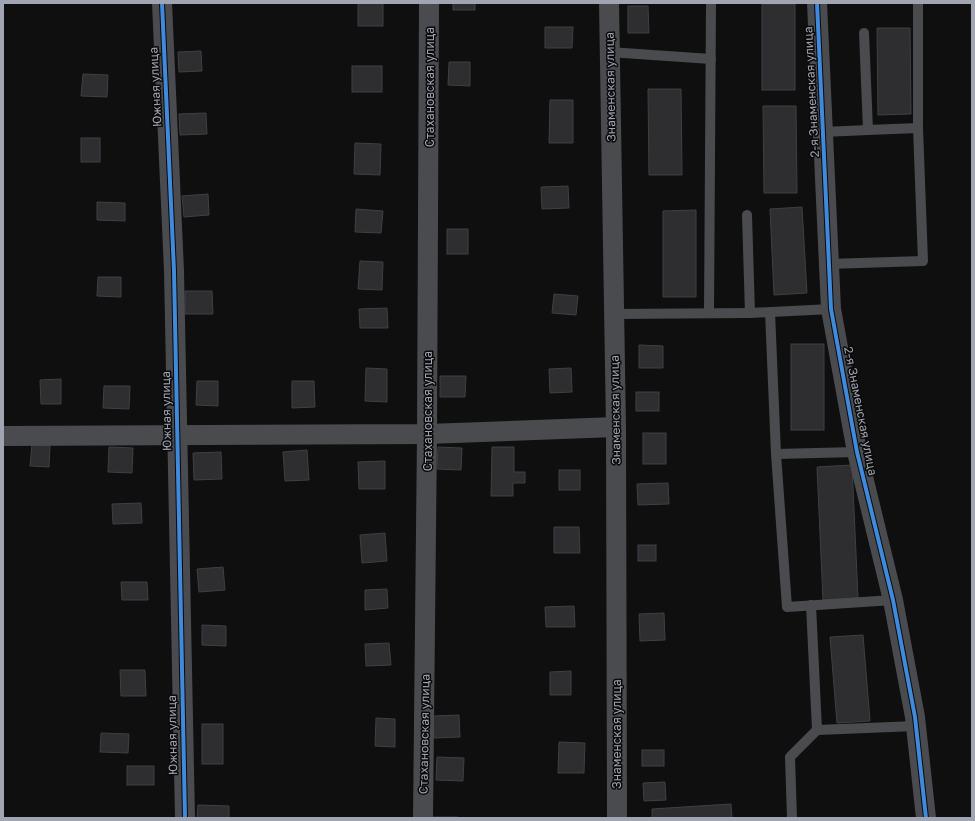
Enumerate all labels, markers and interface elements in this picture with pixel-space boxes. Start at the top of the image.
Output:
street label: 2-я Знаменская улица [800,26,822,158]
street label: Стахановская улица [422,27,437,147]
street label: Знаменская улица [602,32,618,142]
street label: Южная улица [145,47,165,127]
street label: 2-я Знаменская улица [841,345,881,477]
street label: Стахановская улица [420,351,435,471]
street label: Знаменская улица [607,355,623,465]
street label: Южная улица [158,371,174,451]
street label: Стахановская улица [415,674,433,794]
street label: Знаменская улица [609,679,624,789]
street label: Южная улица [164,695,180,775]

